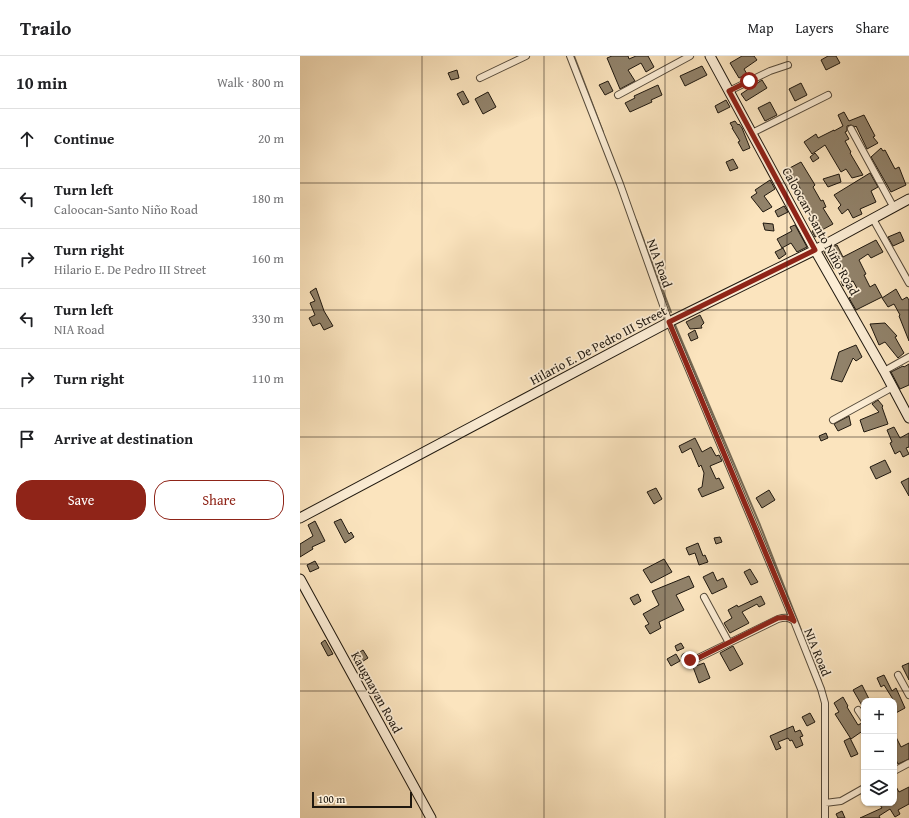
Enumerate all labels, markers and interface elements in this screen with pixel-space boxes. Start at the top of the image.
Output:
text: Trailo [20,14,71,42]
text: Map [748,18,774,38]
text: Layers [796,18,834,38]
text: Share [856,18,889,38]
text: 10 min [16,70,67,95]
route start [740,72,758,90]
text: Walk · 800 m [217,73,284,92]
icon: ahead [16,128,38,150]
text: Continue [54,128,115,149]
text: 20 m [258,129,284,148]
street label: Caloocan-Santo Niño Road [777,164,864,299]
text: Turn left [54,179,113,200]
icon: left [16,188,38,210]
text: 180 m [252,189,284,208]
text: Caloocan-Santo Niño Road [54,200,198,219]
street label: NIA Road [642,236,677,290]
text: Turn right [54,239,125,260]
icon: right [16,248,38,270]
text: 160 m [252,249,284,268]
text: Hilario E. De Pedro III Street [54,260,206,279]
text: Turn left [54,299,113,320]
street label: Hilario E. De Pedro III Street [526,301,670,390]
icon: left [16,308,38,330]
text: 330 m [252,309,284,328]
text: NIA Road [54,320,104,339]
icon: right [16,368,38,390]
text: Turn right [54,368,125,389]
text: 110 m [252,369,284,388]
icon: arrive [16,428,38,450]
text: Arrive at destination [54,428,193,449]
button: Save [16,480,146,520]
button: Share [154,480,284,520]
street label: NIA Road [799,625,836,679]
street label: Kaugnayan Road [346,648,407,737]
route end [681,651,699,669]
map controls [861,698,897,806]
button: + [861,698,897,734]
button: − [861,734,897,770]
button: layers [861,770,897,806]
scale bar [312,790,412,809]
text: 100 m [318,791,345,807]

